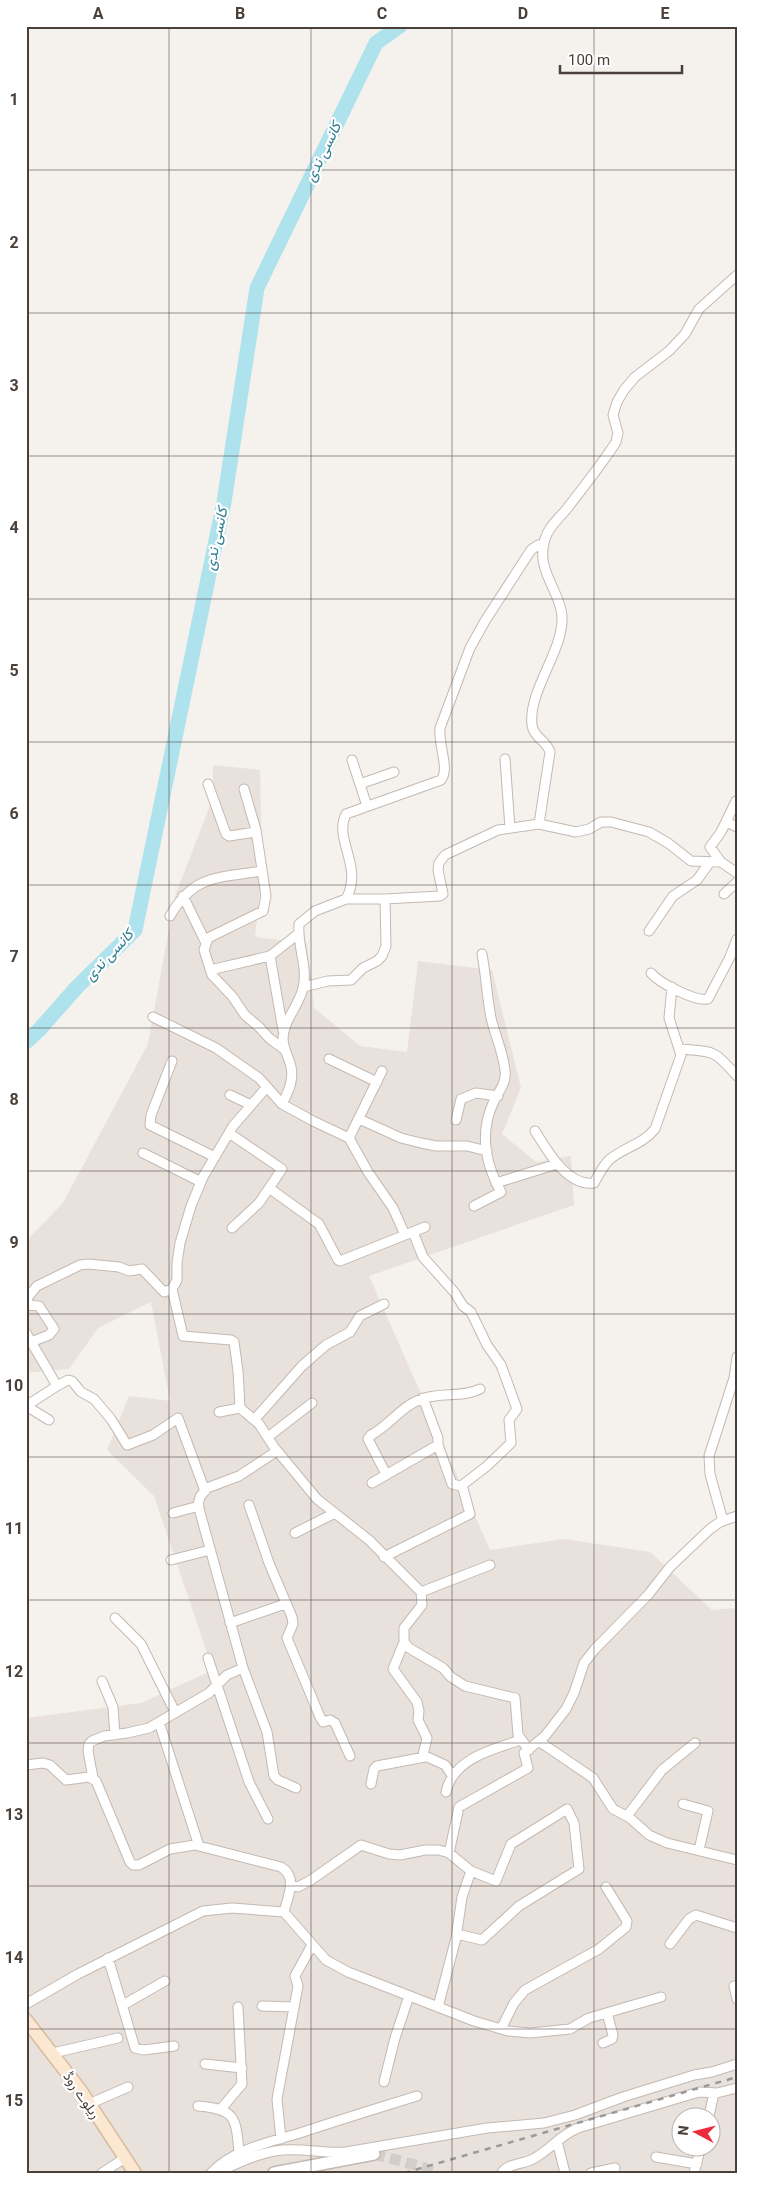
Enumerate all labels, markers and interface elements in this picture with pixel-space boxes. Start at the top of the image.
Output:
text: A [93,4,104,23]
text: B [235,4,245,23]
text: C [377,4,387,23]
text: D [518,4,528,23]
text: E [661,4,670,23]
scale bar [560,42,683,74]
text: 100 m [568,51,610,69]
text: 1 [9,90,19,109]
water label: کانسی ندی [301,117,346,185]
text: 2 [9,233,19,252]
text: 3 [9,376,19,395]
water label: کانسی ندی [201,504,232,572]
text: 4 [9,518,19,537]
text: 5 [9,661,19,680]
text: 6 [9,804,19,823]
water label: کانسی ندی [81,924,139,984]
text: 7 [9,947,19,966]
text: 8 [9,1090,19,1109]
text: 9 [9,1233,19,1252]
text: 10 [5,1376,23,1395]
text: 11 [5,1519,23,1538]
text: 12 [5,1662,23,1681]
text: 13 [5,1805,23,1824]
text: 14 [5,1948,23,1967]
street label: ریلوے روڈ [59,2069,104,2122]
text: 15 [5,2091,23,2110]
north arrow [670,2106,720,2156]
text: N [675,2125,692,2136]

